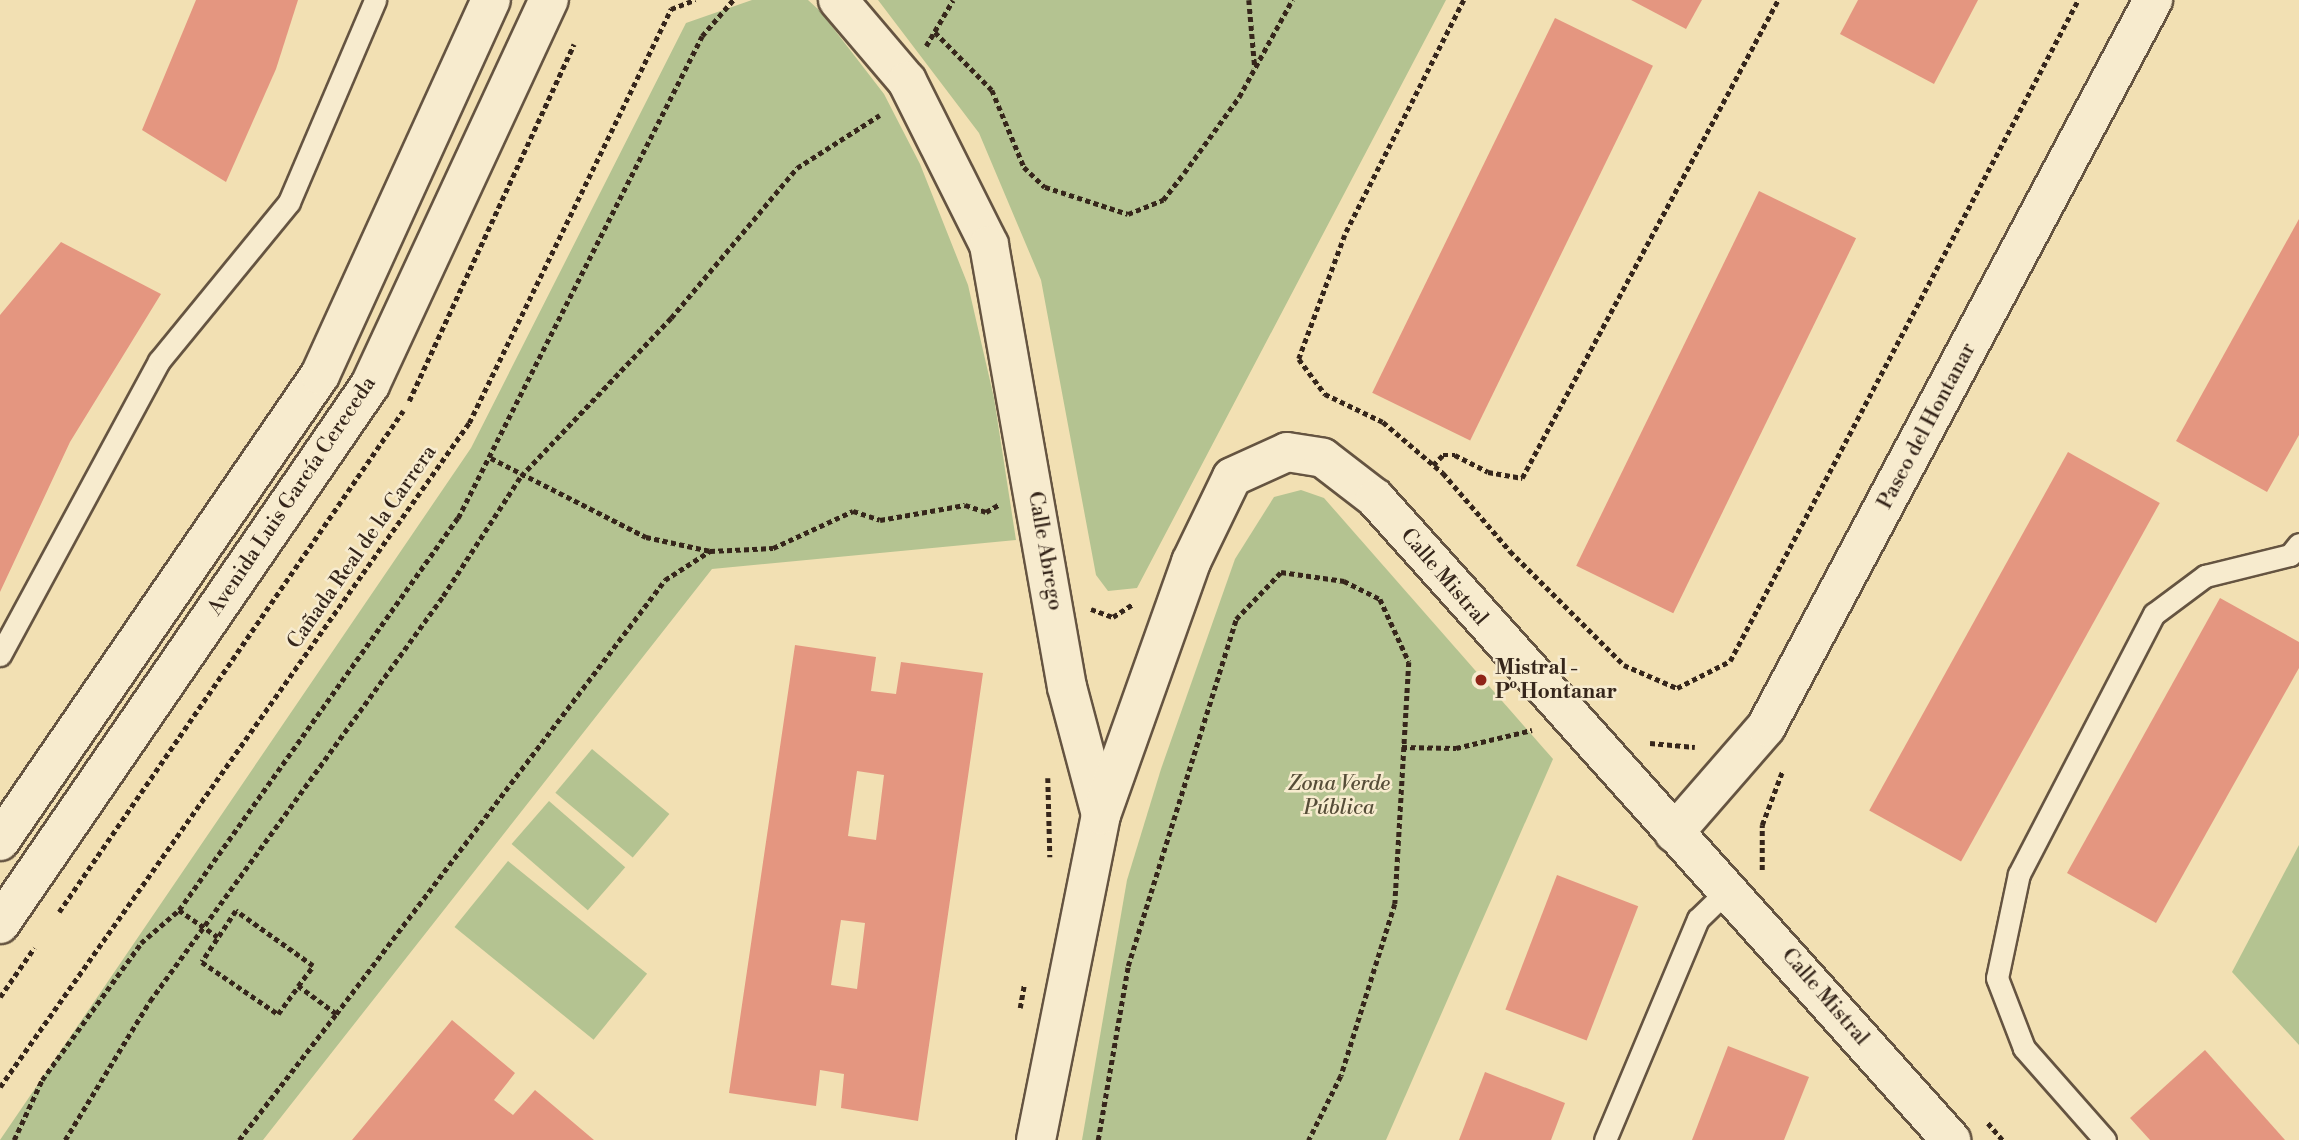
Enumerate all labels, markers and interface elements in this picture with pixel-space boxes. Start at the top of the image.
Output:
street label: Paseo del Hontanar [1873,339,1981,513]
street label: Avenida Luis García Cereceda [203,372,381,620]
street label: Cañada Real de la Carrera [282,440,442,654]
street label: Calle Abrego [1022,489,1068,613]
street label: Calle Mistral [1395,523,1493,631]
place label: Mistral - Pº Hontanar [1495,655,1617,705]
marker: Mistral - Pº Hontanar [1473,672,1489,688]
park label: Zona Verde Pública [1288,771,1390,821]
street label: Calle Mistral [1776,943,1874,1051]

